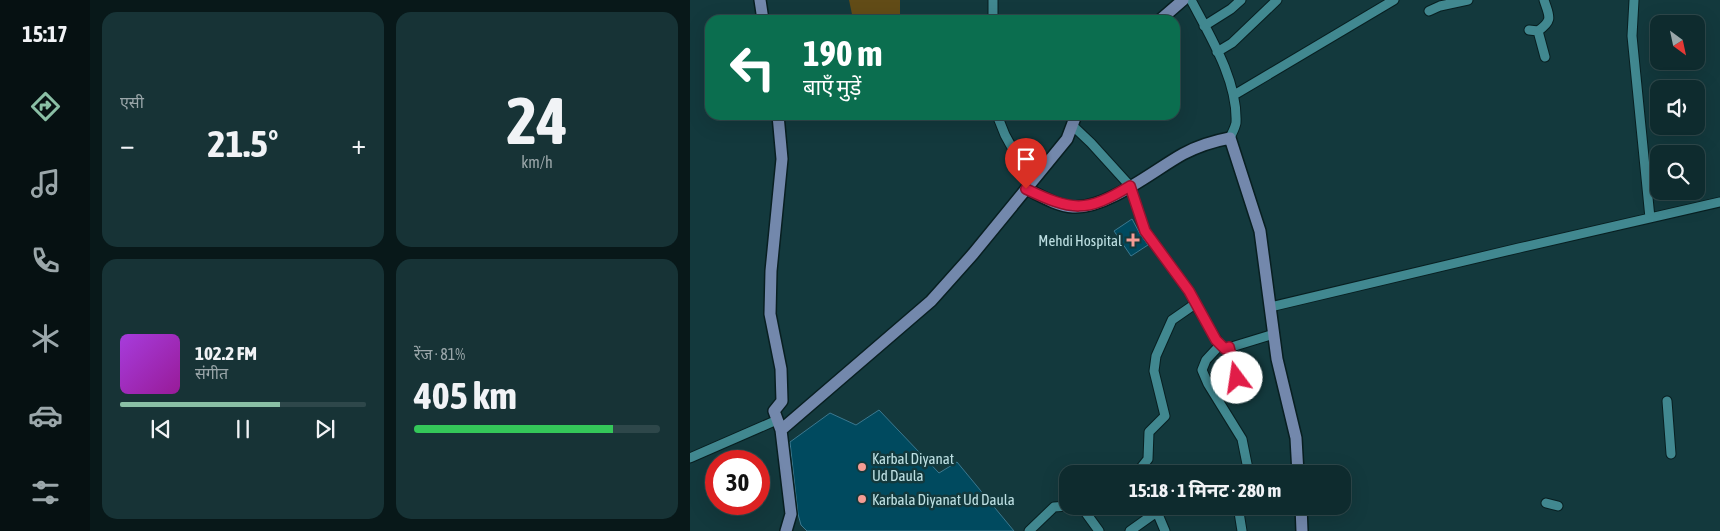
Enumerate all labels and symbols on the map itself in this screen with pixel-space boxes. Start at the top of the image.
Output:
north arrow [1650,15,1705,70]
pin [1005,138,1047,189]
place label: Mehdi Hospital [1038,232,1122,249]
marker: Mehdi Hospital [1126,233,1140,247]
position arrow [1210,351,1262,403]
speed limit sign: 30 [705,450,770,515]
place label: Karbal Diyanat Ud Daula [872,450,954,484]
marker: Karbal Diyanat Ud Daula [856,461,868,473]
place label: Karbala Diyanat Ud Daula [872,491,1015,508]
marker: Karbala Diyanat Ud Daula [856,493,868,505]

